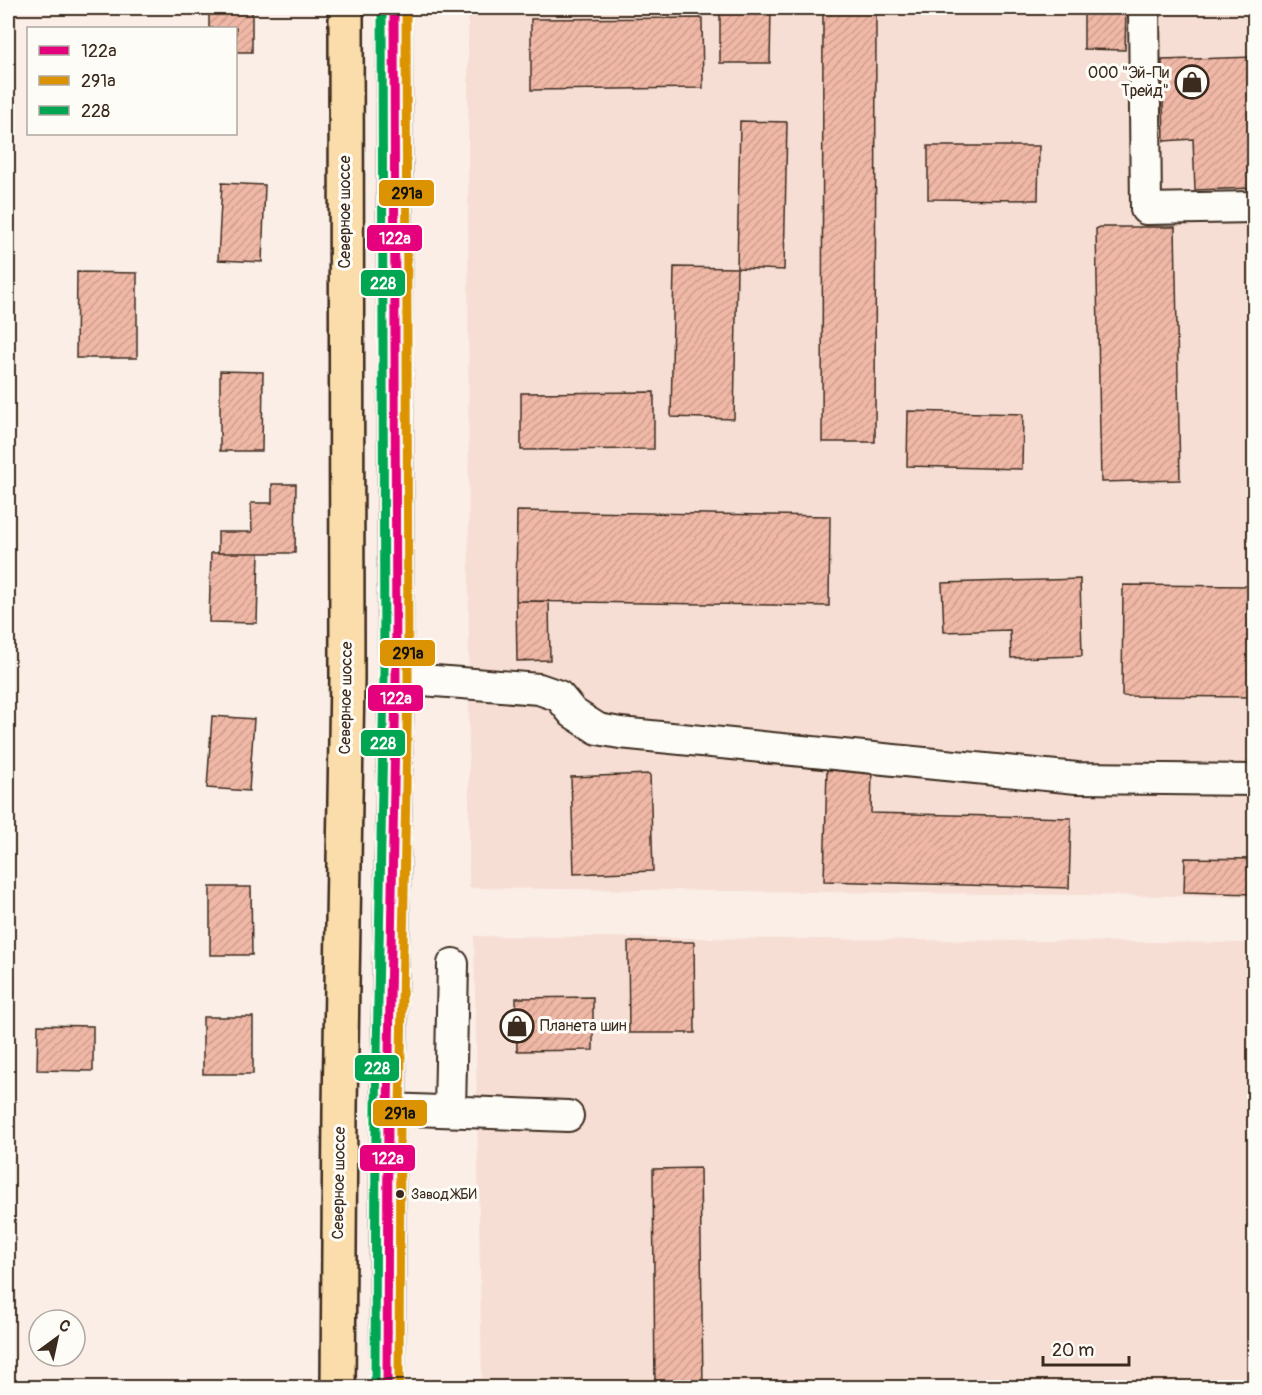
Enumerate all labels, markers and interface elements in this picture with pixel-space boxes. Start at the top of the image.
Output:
legend [27,27,237,135]
text: 122а [81,40,117,63]
place label: ООО "Эй-Пи Трейд" [1088,63,1169,101]
shop icon: ООО "Эй-Пи Трейд" [1174,64,1210,100]
text: 291а [81,70,116,93]
text: 228 [81,100,110,123]
street label: Северное шоссе [335,155,355,269]
line badge: 291а [378,179,435,207]
text: 291а [392,184,423,204]
line badge: 122а [366,224,423,252]
text: 122а [379,229,411,249]
line badge: 228 [360,269,406,297]
text: 228 [370,274,396,294]
line badge: 291а [379,639,436,667]
street label: Северное шоссе [335,641,357,755]
text: 291а [393,644,424,664]
line badge: 122а [367,684,424,712]
text: 122а [380,689,412,709]
line badge: 228 [360,729,406,757]
text: 228 [370,734,396,754]
shop icon: Планета шин [499,1008,535,1044]
place label: Планета шин [540,1016,627,1036]
line badge: 228 [354,1054,400,1082]
text: 228 [364,1059,390,1079]
line badge: 291а [372,1099,428,1127]
text: 291а [385,1104,416,1124]
street label: Северное шоссе [328,1126,350,1240]
line badge: 122а [359,1144,416,1172]
text: 122а [372,1149,404,1169]
place label: Завод ЖБИ [411,1186,477,1203]
marker: Завод ЖБИ [394,1188,406,1200]
north arrow [27,1308,87,1368]
text: С [55,1315,74,1337]
scale bar [1043,1329,1128,1367]
text: 20 m [1052,1339,1094,1362]

